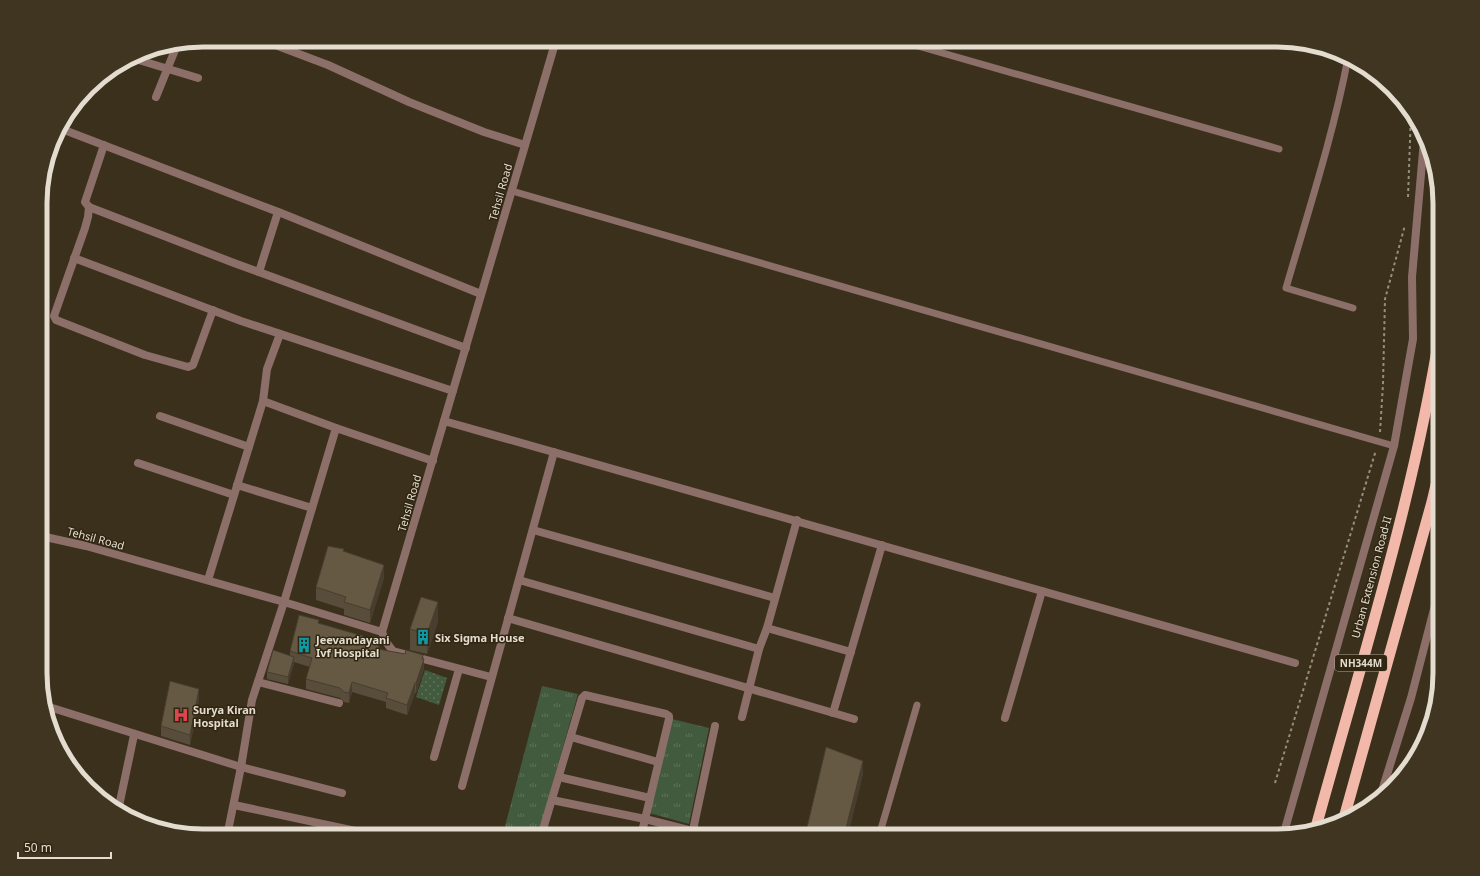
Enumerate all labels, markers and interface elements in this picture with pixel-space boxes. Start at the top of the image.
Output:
street label: Tehsil Road [485,162,515,222]
street label: Tehsil Road [394,473,424,533]
street label: Urban Extension Road-II [1347,514,1395,640]
street label: Tehsil Road [66,523,126,553]
building icon: Six Sigma House [414,628,432,646]
place label: Six Sigma House [435,630,525,645]
place label: Jeevandayani Ivf Hospital [315,632,389,660]
building icon: Jeevandayani Ivf Hospital [295,636,313,654]
road number: NH344M [1335,655,1387,671]
place label: Surya Kiran Hospital [193,702,256,730]
hospital icon: Surya Kiran Hospital [172,706,190,724]
scale bar [18,834,111,860]
text: 50 m [24,839,52,856]

